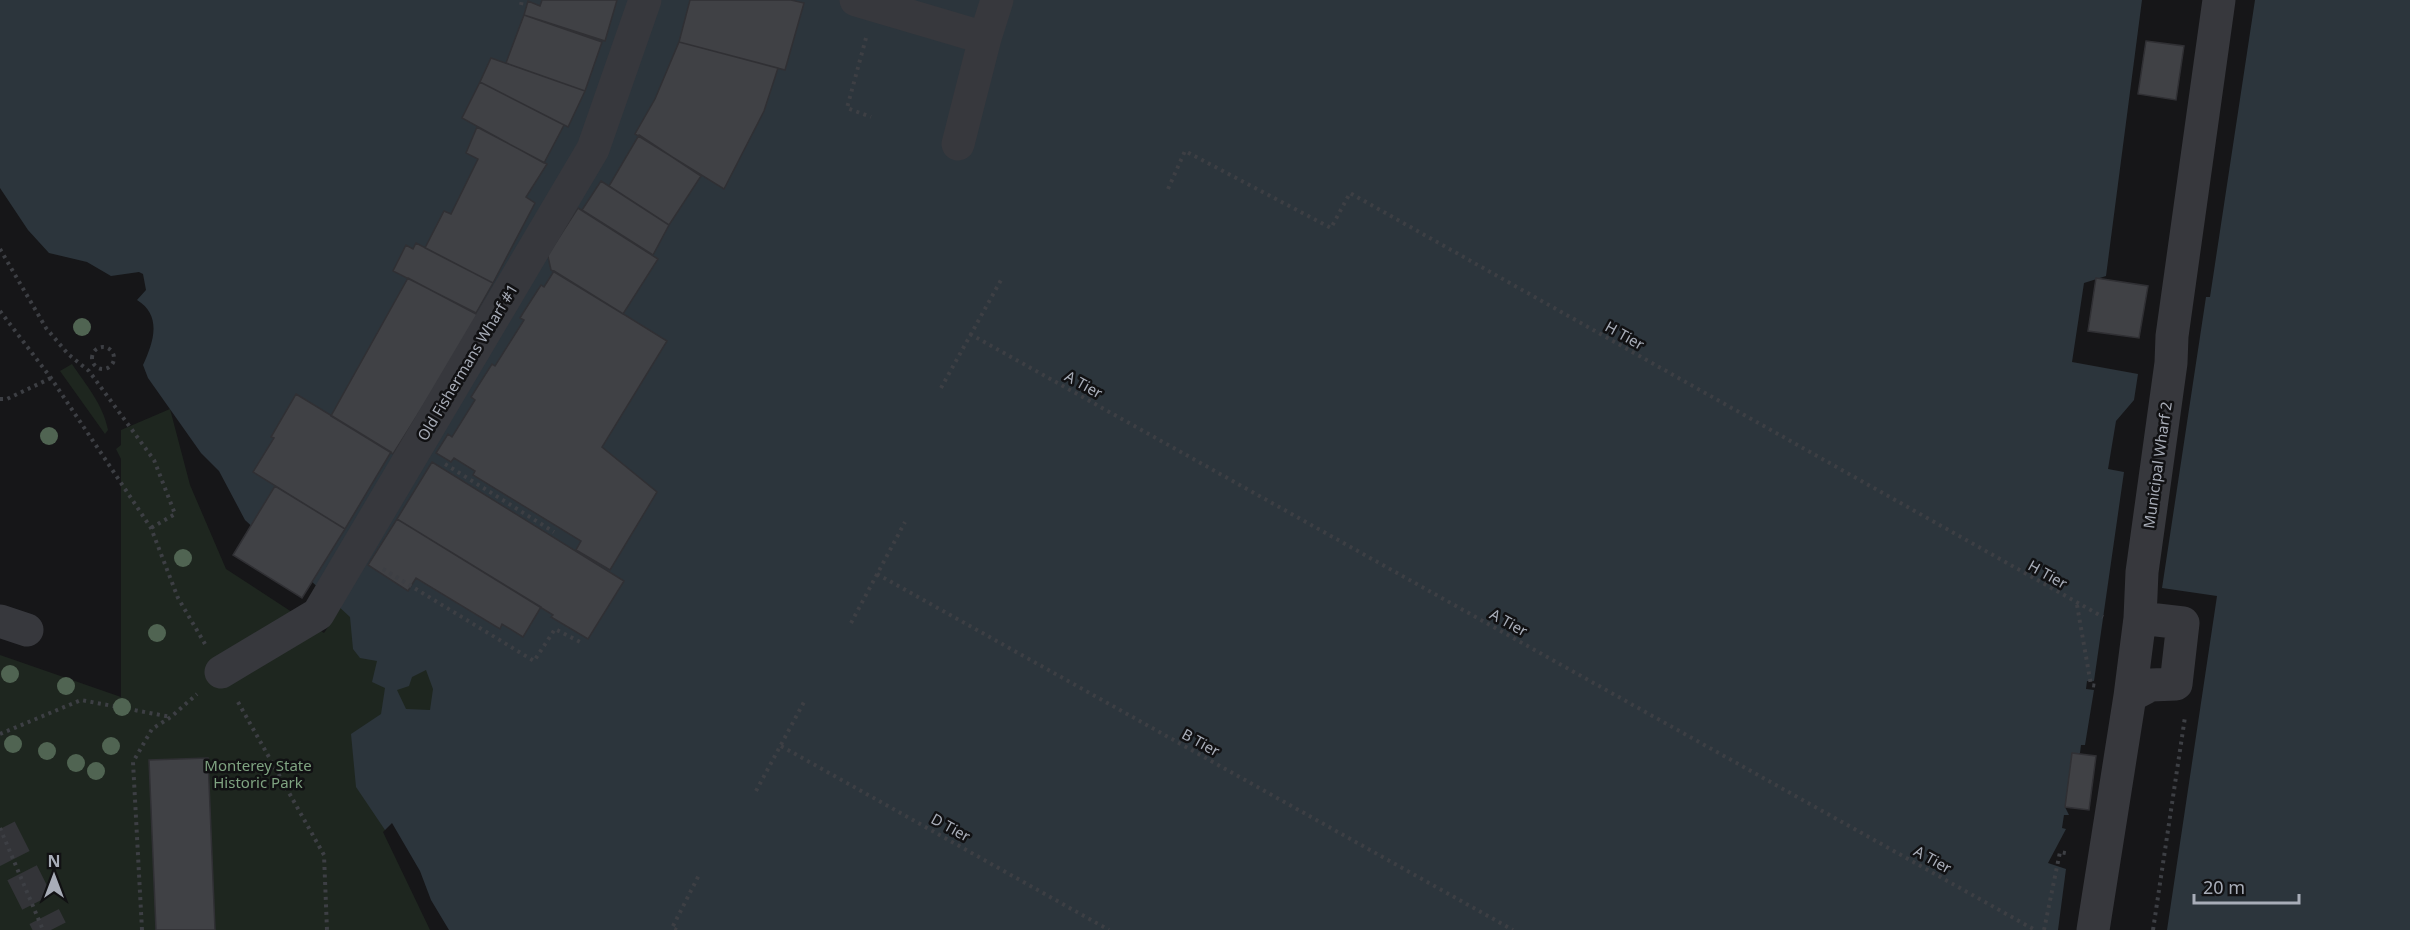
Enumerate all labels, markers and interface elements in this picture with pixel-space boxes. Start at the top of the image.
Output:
street label: Old Fishermans Wharf #1 [412,280,522,444]
street label: H Tier [1602,316,1648,354]
street label: A Tier [1062,365,1106,403]
street label: Municipal Wharf 2 [2138,400,2176,530]
street label: H Tier [2025,555,2071,593]
street label: A Tier [1487,603,1531,641]
street label: B Tier [1178,723,1224,761]
park label: Monterey State Historic Park [204,755,312,792]
street label: D Tier [928,808,974,846]
street label: A Tier [1911,840,1955,878]
north arrow [24,846,84,906]
text: N [47,850,61,872]
scale bar [2194,867,2299,905]
text: 20 m [2203,875,2245,899]

